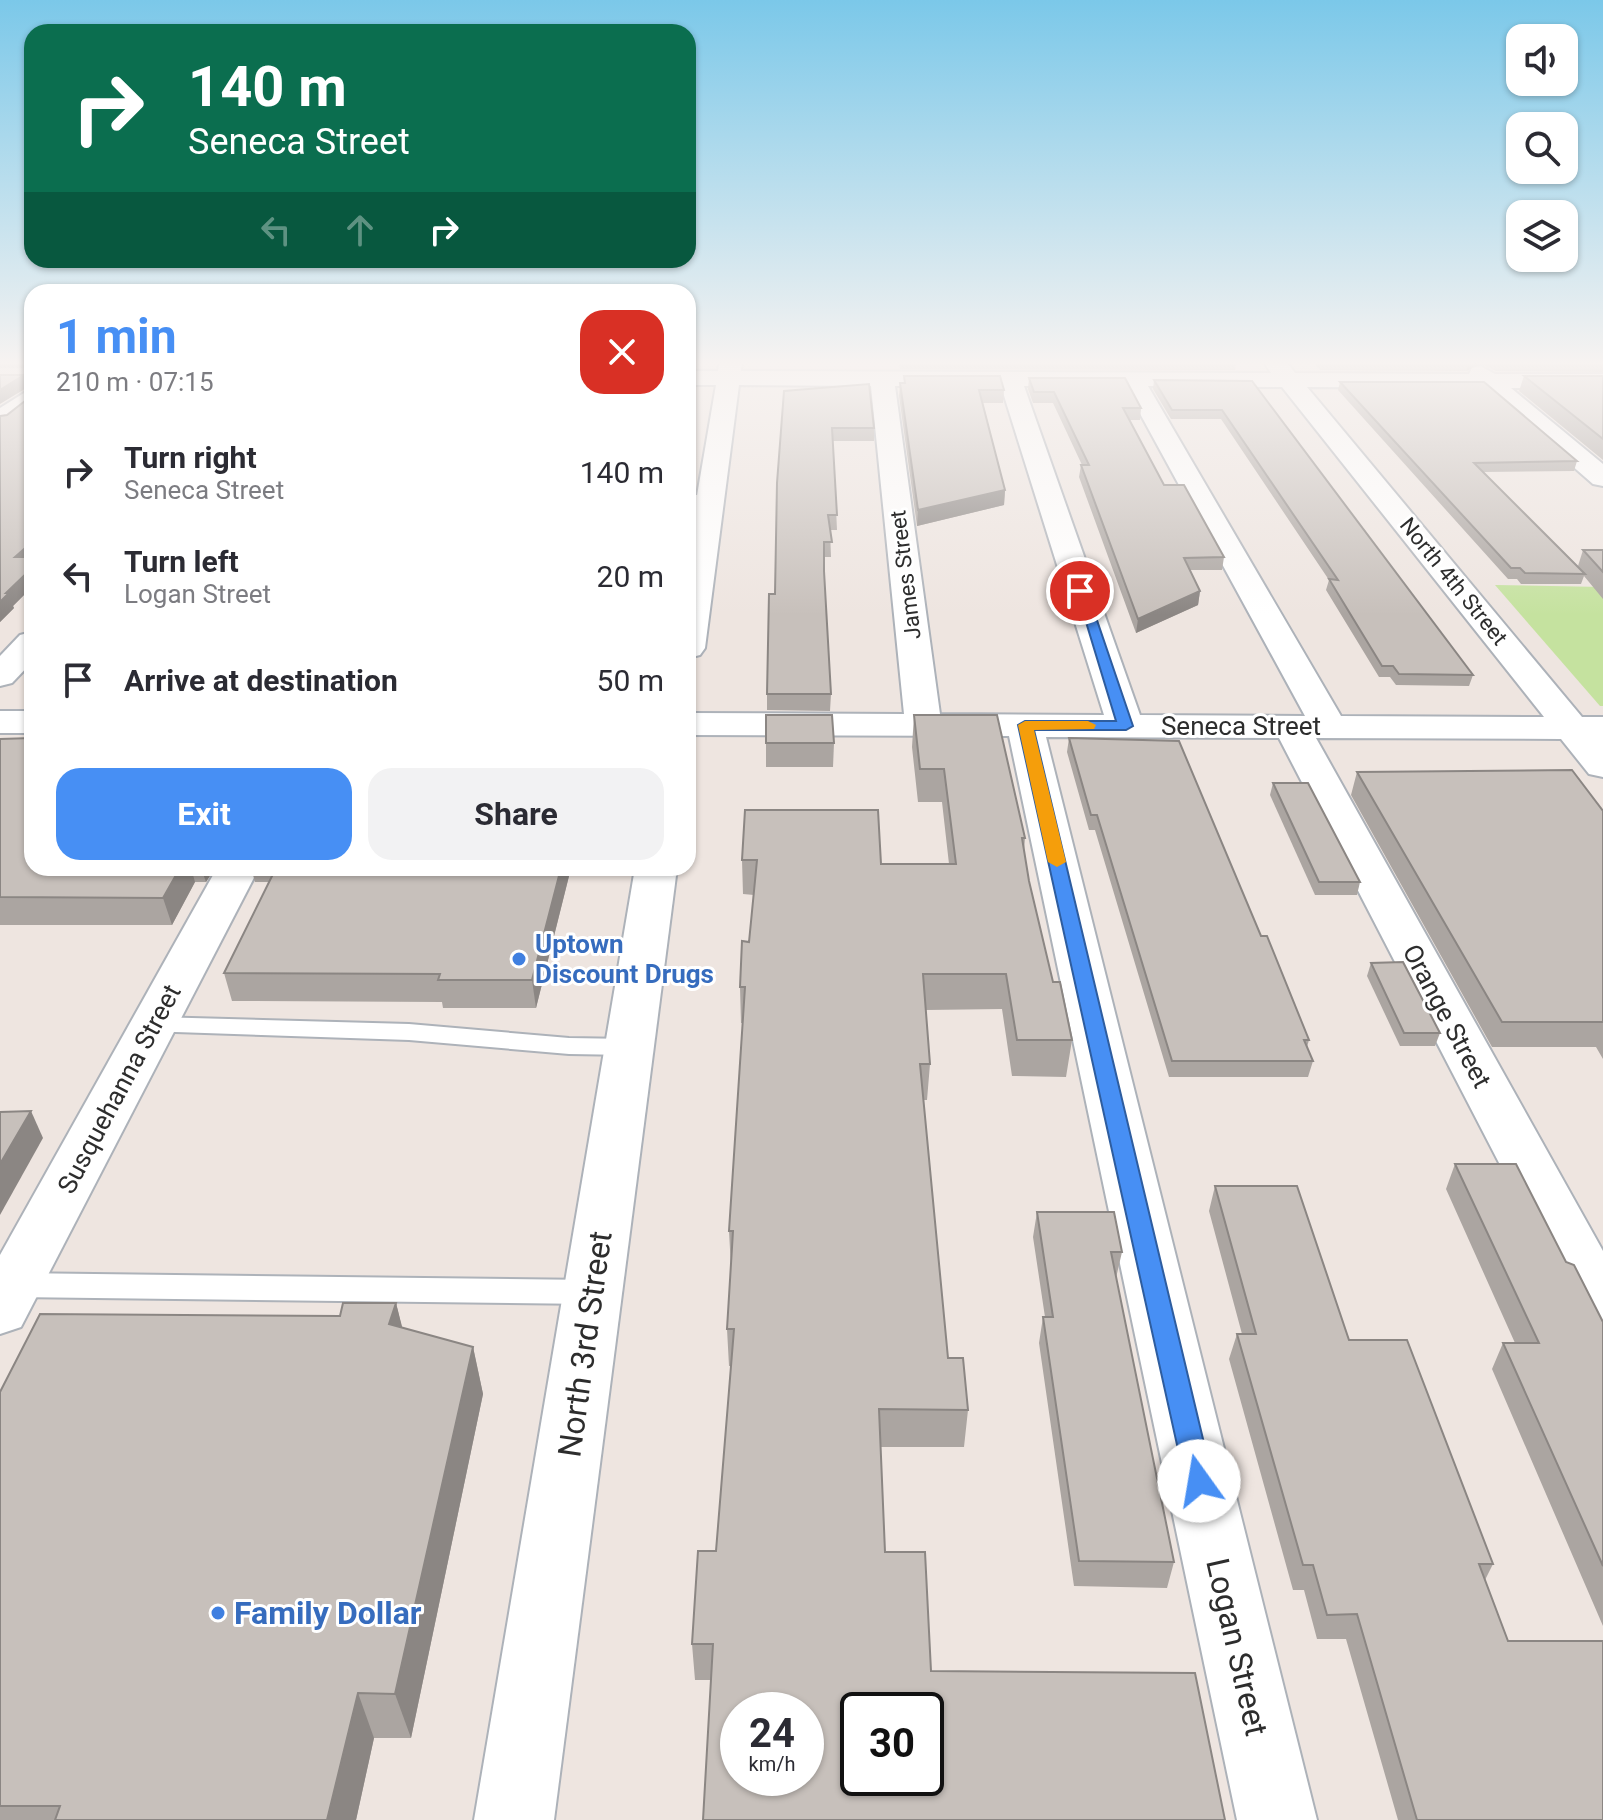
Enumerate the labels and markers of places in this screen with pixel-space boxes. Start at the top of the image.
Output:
pin [1046,557,1114,625]
place label: Uptown Discount Drugs [535,929,714,989]
marker: Uptown Discount Drugs [510,950,528,968]
place label: Family Dollar [234,1594,422,1632]
marker: Family Dollar [209,1604,227,1622]

